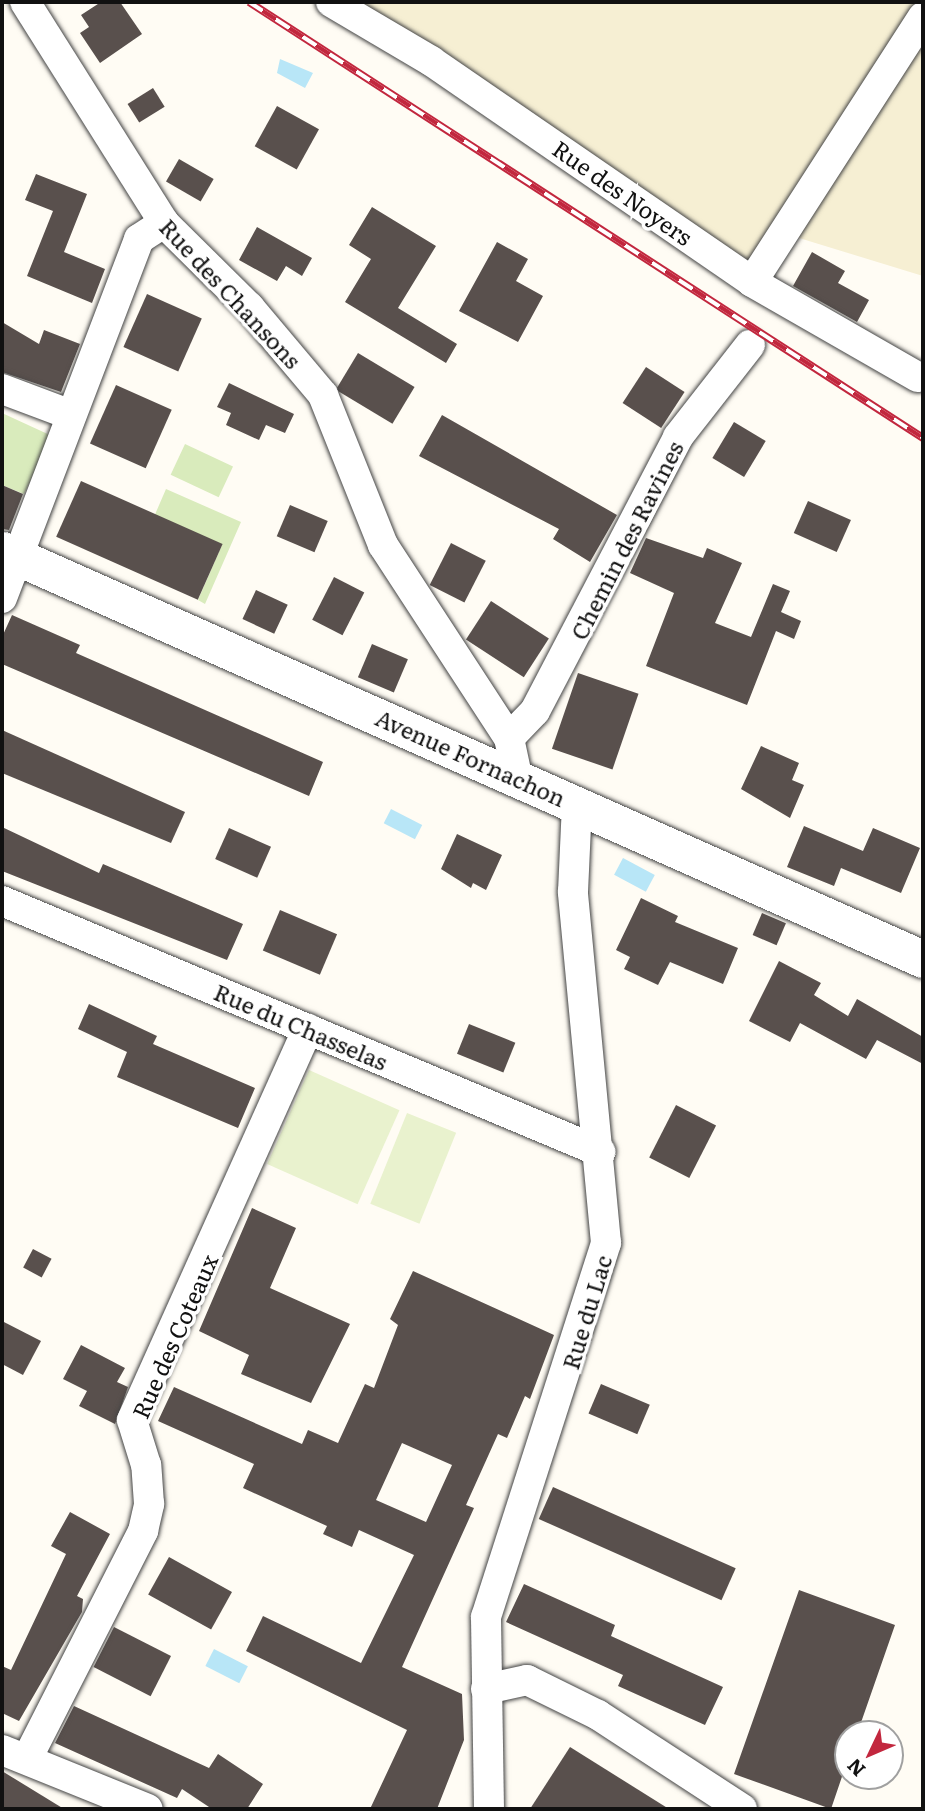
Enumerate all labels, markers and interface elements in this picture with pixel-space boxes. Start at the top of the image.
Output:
street label: Rue des Noyers [548,134,698,250]
street label: Rue des Chansons [155,212,307,374]
street label: Chemin des Ravines [564,436,688,644]
street label: Avenue Fornachon [372,703,570,811]
street label: Rue du Chasselas [210,977,392,1075]
street label: Rue des Coteaux [125,1250,223,1422]
street label: Rue du Lac [556,1252,616,1372]
north arrow [834,1720,904,1790]
text: N [840,1753,871,1784]

